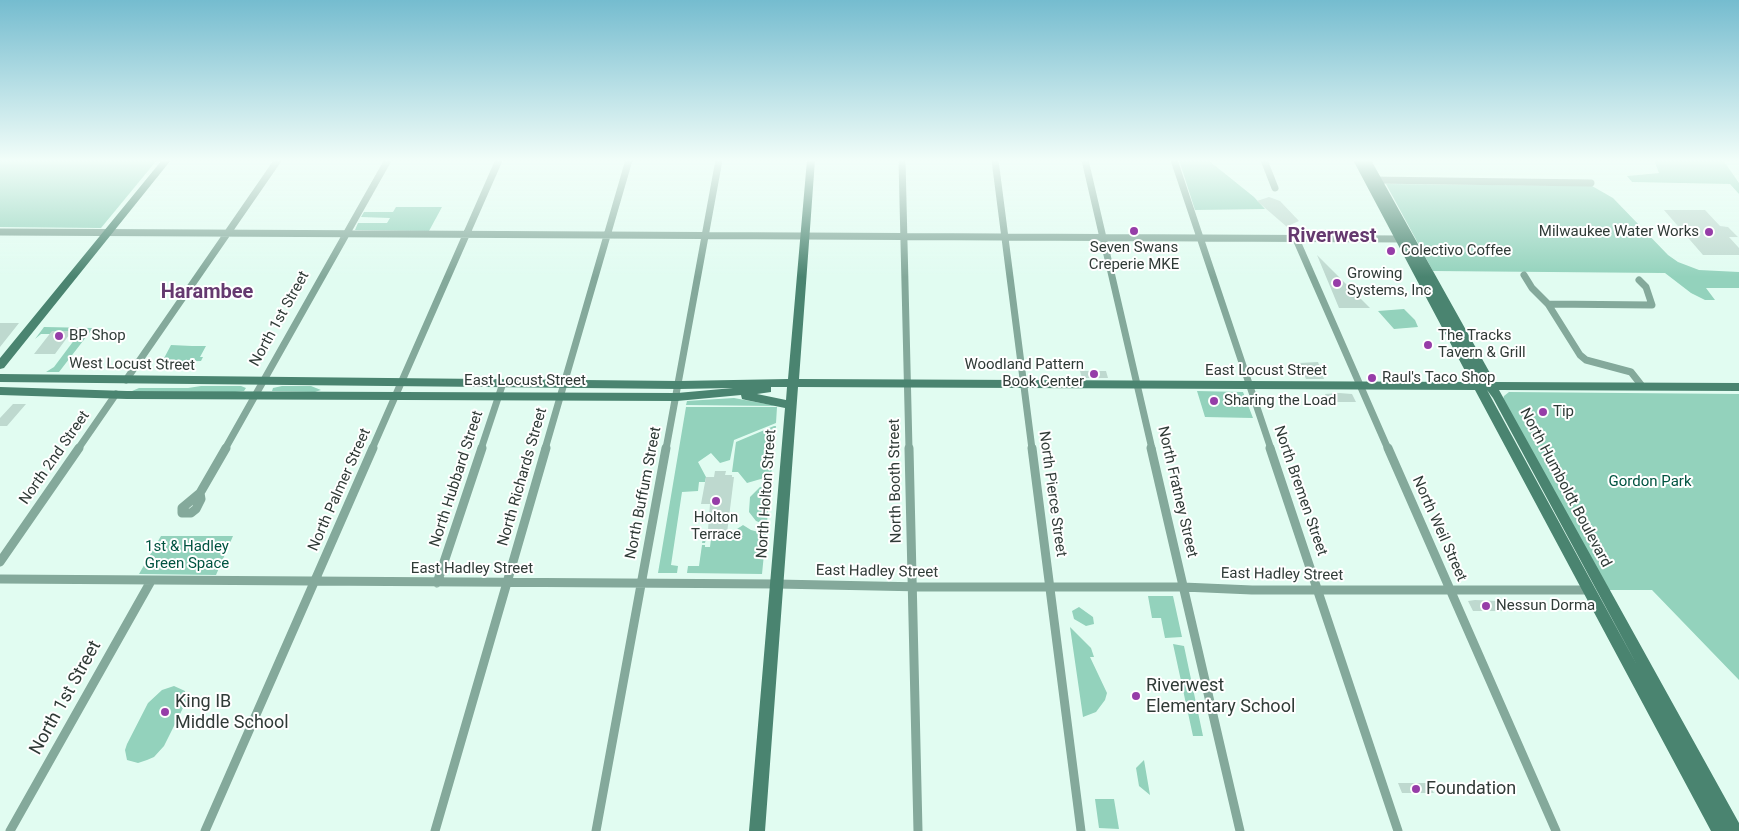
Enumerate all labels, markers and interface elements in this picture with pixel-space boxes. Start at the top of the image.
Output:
place label: Milwaukee Water Works [1539,223,1699,241]
marker: Seven Swans Creperie MKE [1128,225,1140,237]
district label: Riverwest [1288,225,1376,249]
marker: Milwaukee Water Works [1703,226,1715,238]
place label: Seven Swans Creperie MKE [1089,239,1179,274]
place label: Colectivo Coffee [1401,242,1511,260]
marker: Colectivo Coffee [1385,245,1397,257]
place label: Growing Systems, Inc [1347,265,1431,300]
street label: North 1st Street [246,268,314,370]
marker: Growing Systems, Inc [1331,277,1343,289]
district label: Harambee [161,281,253,305]
place label: BP Shop [69,327,126,345]
place label: The Tracks Tavern & Grill [1438,327,1526,362]
marker: BP Shop [53,330,65,342]
marker: The Tracks Tavern & Grill [1422,339,1434,351]
street label: West Locust Street [69,355,195,375]
place label: Woodland Pattern Book Center [964,356,1084,391]
street label: East Locust Street [1205,362,1327,380]
marker: Woodland Pattern Book Center [1088,368,1100,380]
place label: Raul's Taco Shop [1382,369,1495,387]
street label: East Locust Street [464,372,586,390]
marker: Raul's Taco Shop [1366,372,1378,384]
place label: Sharing the Load [1224,392,1337,410]
marker: Sharing the Load [1208,395,1220,407]
place label: Tip [1553,403,1574,421]
street label: North Humboldt Boulevard [1515,405,1615,571]
street label: North Richards Street [495,406,551,548]
marker: Tip [1537,406,1549,418]
street label: North 2nd Street [16,408,94,508]
street label: North Hubbard Street [426,409,488,549]
street label: North Booth Street [886,419,906,543]
street label: North Bremen Street [1269,424,1331,558]
street label: North Buffum Street [622,425,666,561]
street label: North Fratney Street [1153,425,1201,559]
street label: North Palmer Street [305,426,375,554]
street label: North Holton Street [754,429,780,559]
street label: North Pierce Street [1034,430,1070,558]
park label: Gordon Park [1609,473,1691,491]
street label: North Weil Street [1408,474,1470,584]
marker: Holton Terrace [710,495,722,507]
place label: Holton Terrace [691,509,741,544]
park label: 1st & Hadley Green Space [145,538,229,573]
street label: East Hadley Street [411,560,533,578]
street label: East Hadley Street [816,562,938,582]
street label: East Hadley Street [1221,565,1343,585]
place label: Nessun Dorma [1496,597,1595,615]
marker: Nessun Dorma [1480,600,1492,612]
street label: North 1st Street [26,637,106,759]
place label: Riverwest Elementary School [1146,675,1295,718]
marker: Riverwest Elementary School [1130,690,1142,702]
place label: King IB Middle School [175,691,289,734]
marker: King IB Middle School [159,706,171,718]
place label: Foundation [1426,778,1516,800]
marker: Foundation [1410,783,1422,795]

